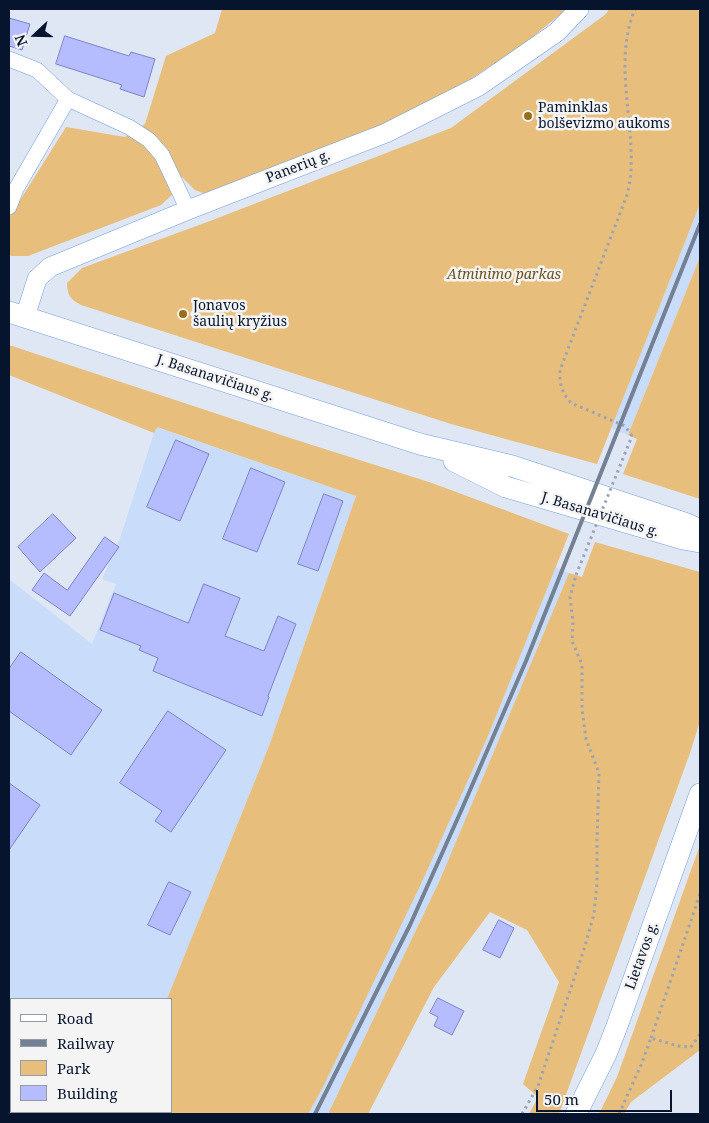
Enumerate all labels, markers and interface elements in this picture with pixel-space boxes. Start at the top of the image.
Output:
north arrow [10,10,60,60]
text: N [10,32,31,49]
place label: Paminklas bolševizmo aukoms [538,100,670,132]
marker: Paminklas bolševizmo aukoms [522,110,534,122]
street label: Panerių g. [263,147,333,187]
park label: Atminimo parkas [447,267,561,283]
place label: Jonavos šaulių kryžius [193,298,287,331]
marker: Jonavos šaulių kryžius [177,308,189,320]
street label: J. Basanavičiaus g. [154,351,276,405]
street label: J. Basanavičiaus g. [539,489,661,541]
street label: Lietavos g. [622,920,662,992]
legend [10,998,172,1113]
text: Road [57,1008,93,1028]
text: Railway [57,1033,114,1053]
text: Park [57,1058,90,1078]
scale bar [539,1080,675,1112]
text: Building [57,1083,118,1103]
text: 50 m [544,1089,579,1109]

